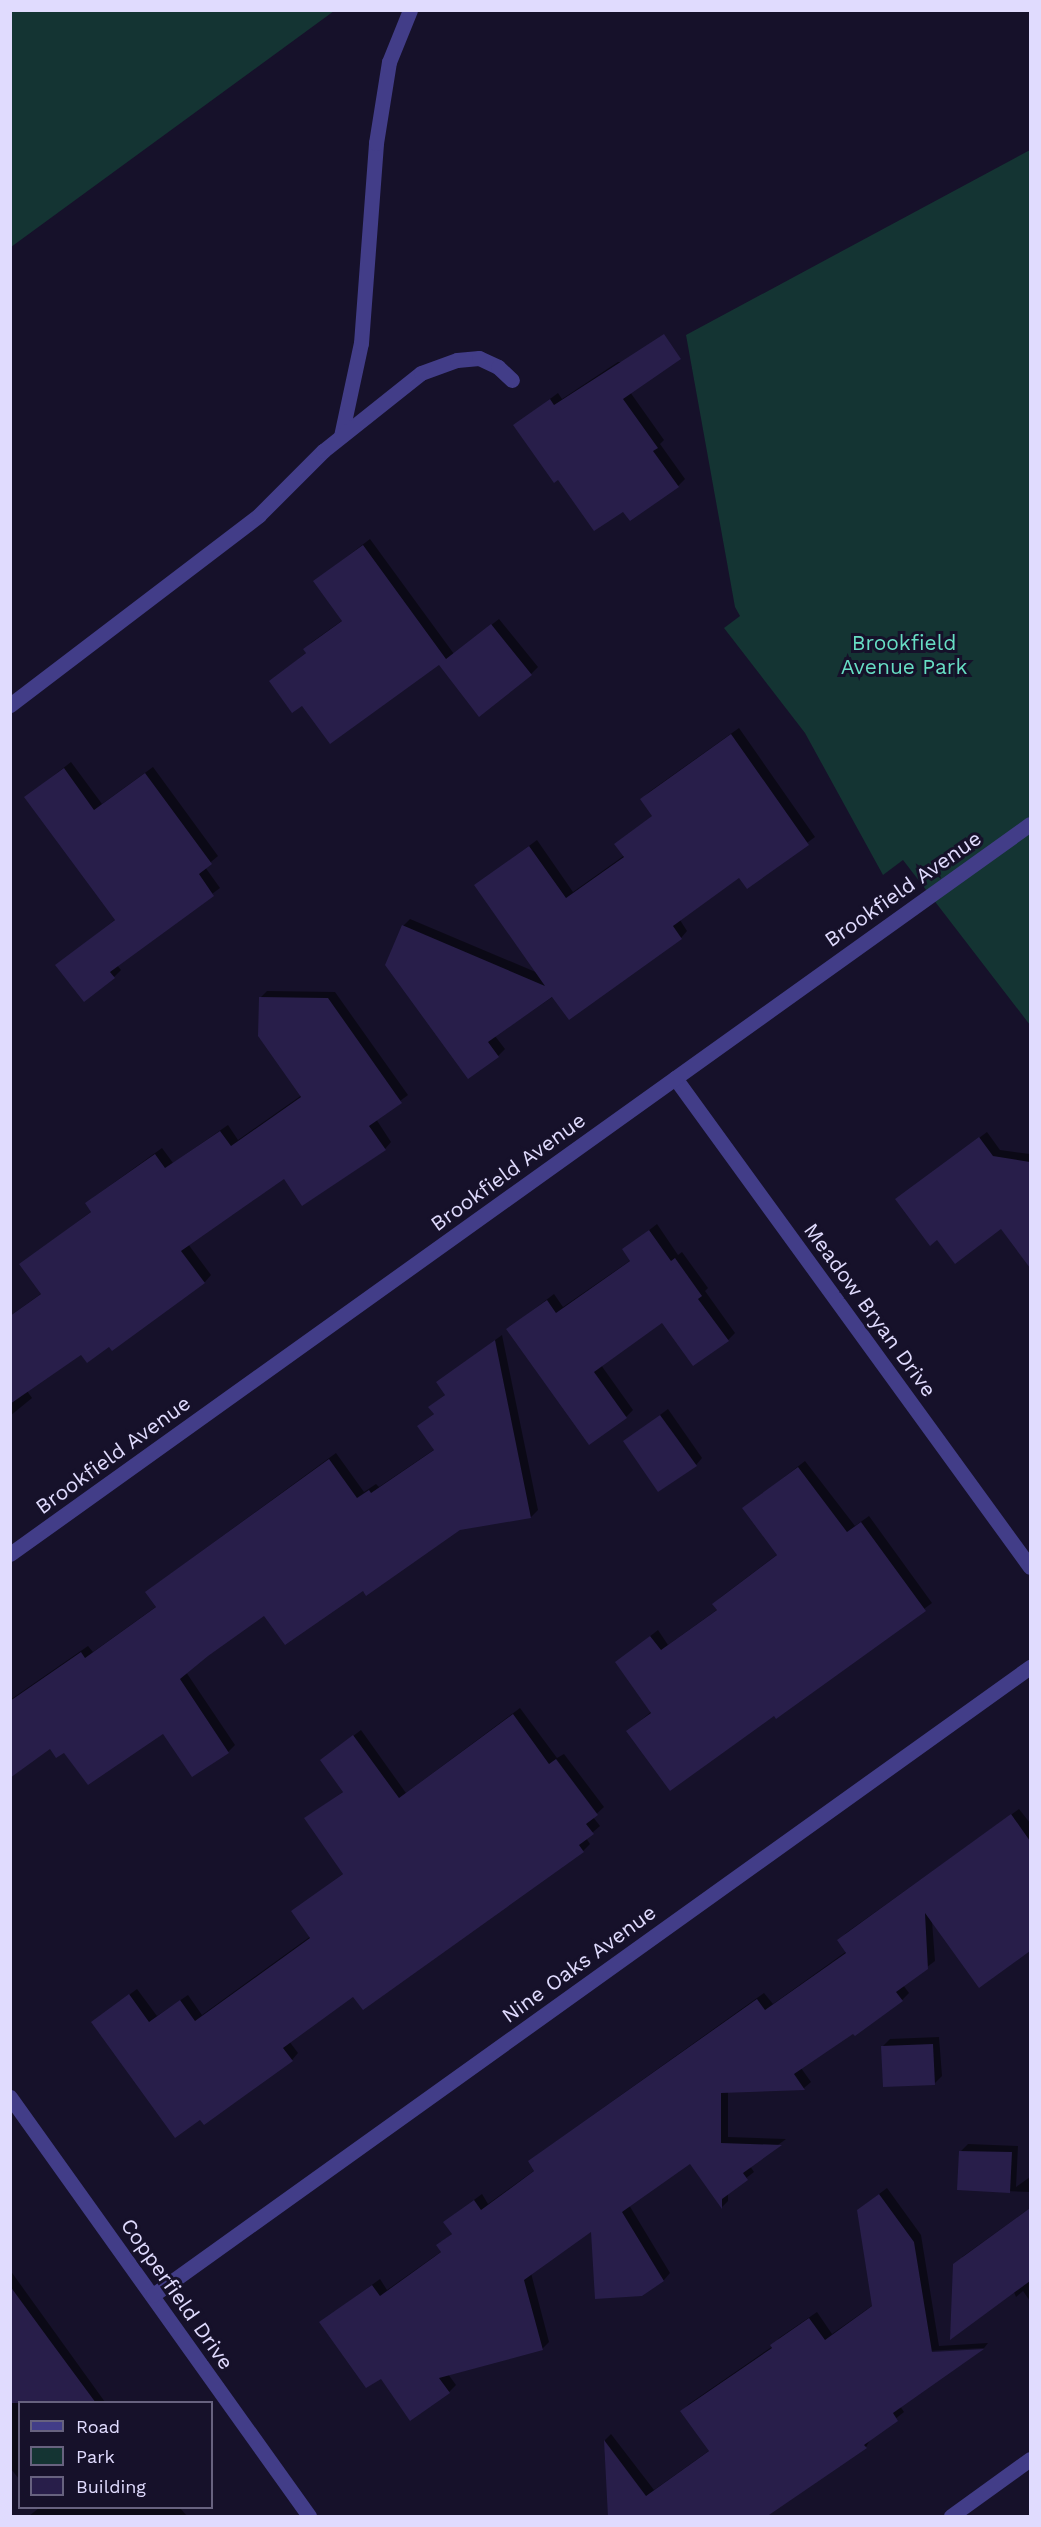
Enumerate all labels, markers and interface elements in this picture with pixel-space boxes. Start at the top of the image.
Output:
park label: Brookfield Avenue Park [841,630,967,680]
street label: Brookfield Avenue [820,825,986,953]
street label: Brookfield Avenue [425,1107,591,1237]
street label: Meadow Bryan Drive [798,1218,942,1402]
street label: Brookfield Avenue [30,1390,196,1520]
street label: Nine Oaks Avenue [497,1899,661,2029]
street label: Copperfield Drive [115,2213,239,2375]
legend [18,2401,213,2509]
text: Road [76,2416,120,2437]
text: Park [76,2446,115,2467]
text: Building [76,2476,146,2497]

